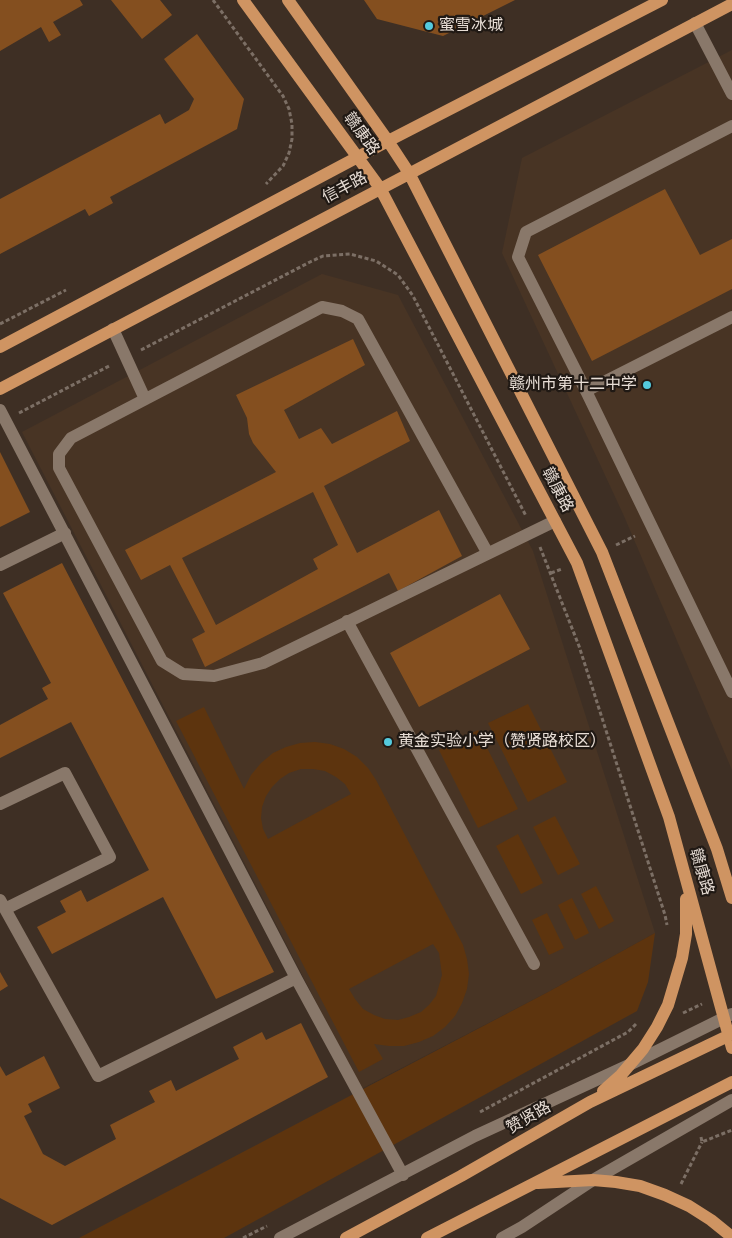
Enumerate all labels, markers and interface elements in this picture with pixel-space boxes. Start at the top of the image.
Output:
place label: 蜜雪冰城 [439,16,503,36]
marker: 蜜雪冰城 [423,20,435,32]
street label: 赣康路 [339,109,383,159]
street label: 信丰路 [319,168,371,208]
place label: 赣州市第十二中学 [509,375,637,395]
marker: 赣州市第十二中学 [641,379,653,391]
street label: 赣康路 [537,464,577,516]
place label: 黄金实验小学（赞贤路校区） [398,732,606,752]
marker: 黄金实验小学（赞贤路校区） [382,736,394,748]
street label: 赣康路 [685,846,717,898]
street label: 赞贤路 [503,1098,555,1138]

